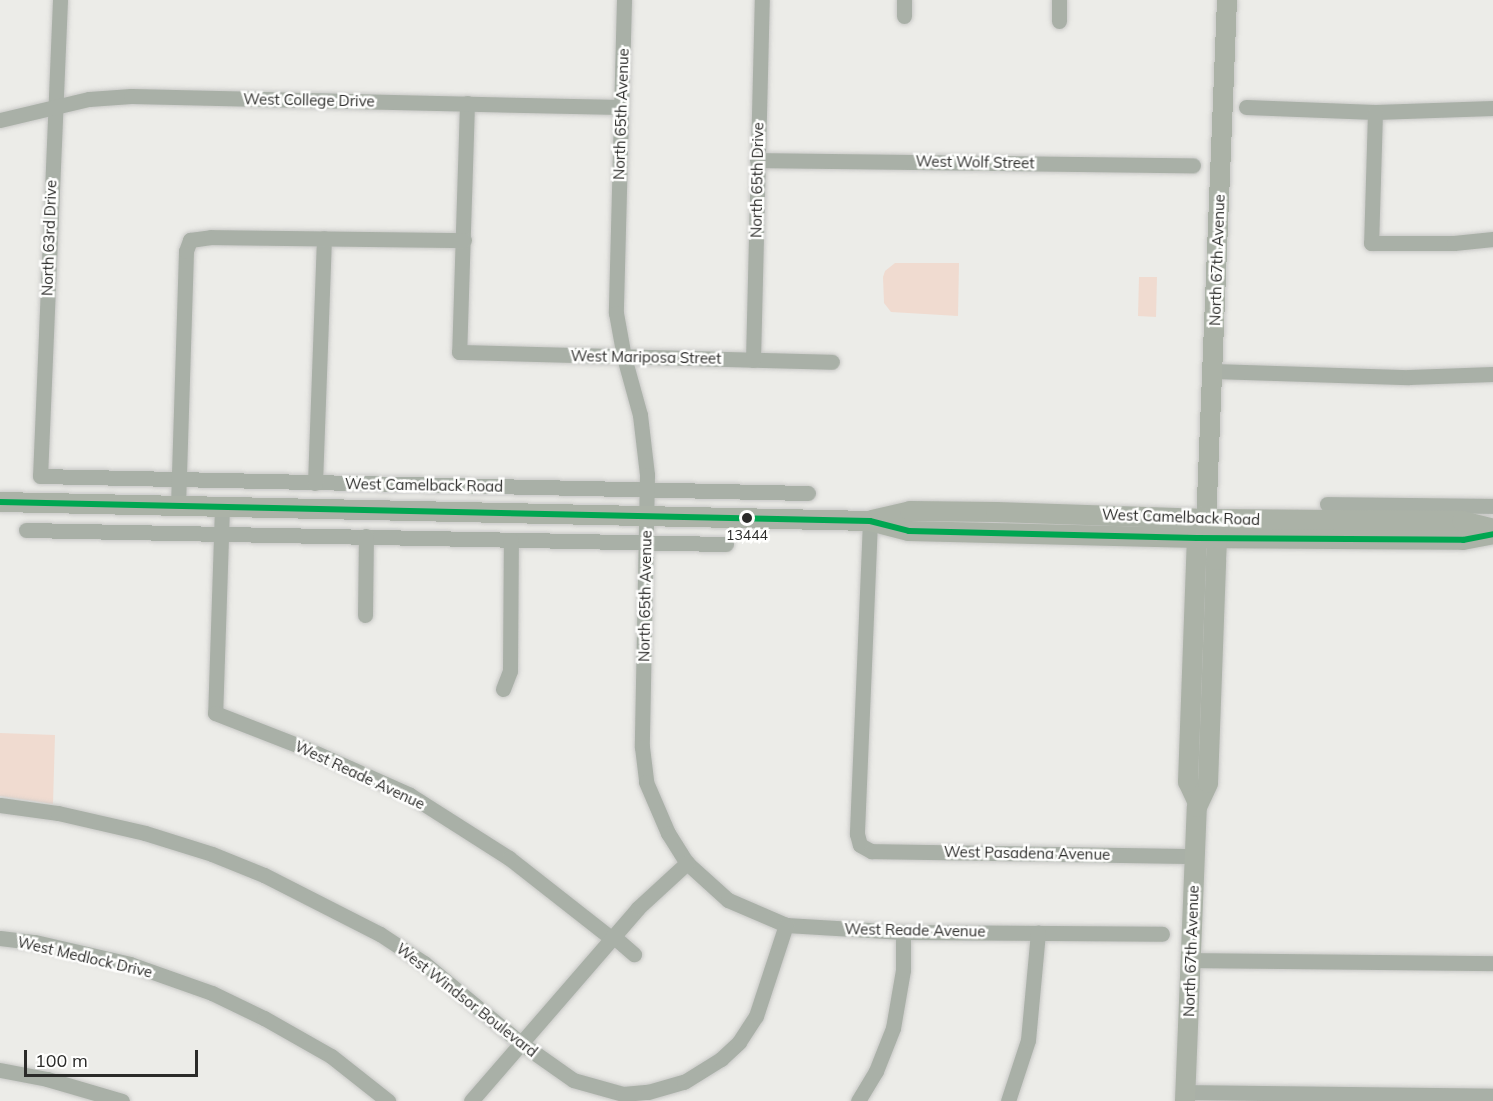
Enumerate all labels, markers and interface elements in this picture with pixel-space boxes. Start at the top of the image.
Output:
street label: North 65th Avenue [610,48,632,180]
street label: West College Drive [243,90,375,110]
street label: North 65th Drive [747,122,767,238]
street label: West Wolf Street [915,152,1035,172]
street label: North 63rd Drive [38,180,60,296]
street label: North 67th Avenue [1206,194,1228,326]
street label: West Mariposa Street [570,347,722,367]
street label: West Camelback Road [345,475,503,495]
street label: West Camelback Road [1102,505,1260,529]
marker: 13444 [741,512,753,524]
place label: 13444 [726,527,768,543]
street label: North 65th Avenue [635,530,655,662]
street label: West Reade Avenue [292,737,428,813]
street label: West Pasadena Avenue [944,843,1110,863]
street label: North 67th Avenue [1180,885,1202,1017]
street label: West Reade Avenue [844,920,986,940]
street label: West Medlock Drive [16,933,154,981]
street label: West Windsor Boulevard [393,939,541,1061]
scale bar [27,1038,201,1076]
text: 100 m [35,1049,88,1072]

